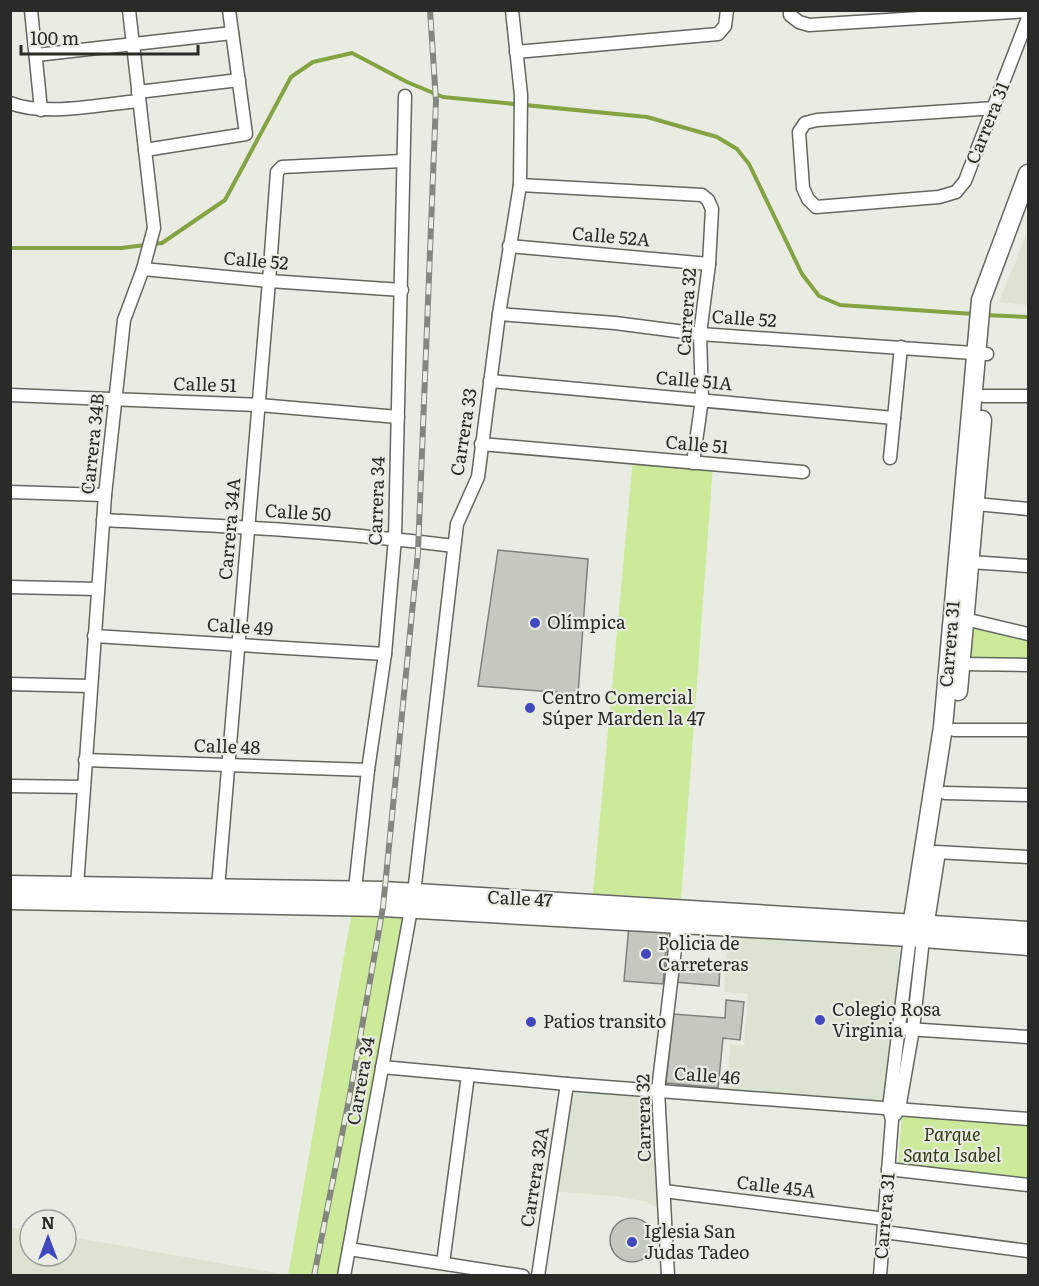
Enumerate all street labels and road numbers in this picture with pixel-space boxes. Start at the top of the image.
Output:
street label: Carrera 31 [958,77,1015,168]
street label: Calle 52A [571,219,651,252]
street label: Calle 52 [223,243,290,276]
street label: Carrera 32 [669,267,702,357]
street label: Calle 52 [711,302,777,333]
street label: Calle 51A [655,363,733,396]
street label: Calle 51 [173,369,237,398]
street label: Carrera 33 [442,386,483,478]
street label: Carrera 34B [73,392,110,496]
street label: Calle 51 [664,427,730,460]
street label: Carrera 34 [360,456,391,546]
street label: Carrera 34A [211,477,246,581]
street label: Calle 50 [264,496,332,527]
street label: Carrera 31 [931,599,966,688]
street label: Calle 49 [206,610,274,641]
street label: Calle 48 [193,731,261,760]
street label: Calle 47 [487,882,553,913]
street label: Carrera 34 [338,1034,381,1127]
street label: Calle 46 [673,1059,742,1090]
street label: Carrera 32 [628,1074,657,1162]
street label: Carrera 32A [512,1125,555,1229]
street label: Calle 45A [735,1167,817,1204]
street label: Carrera 31 [866,1171,901,1260]

